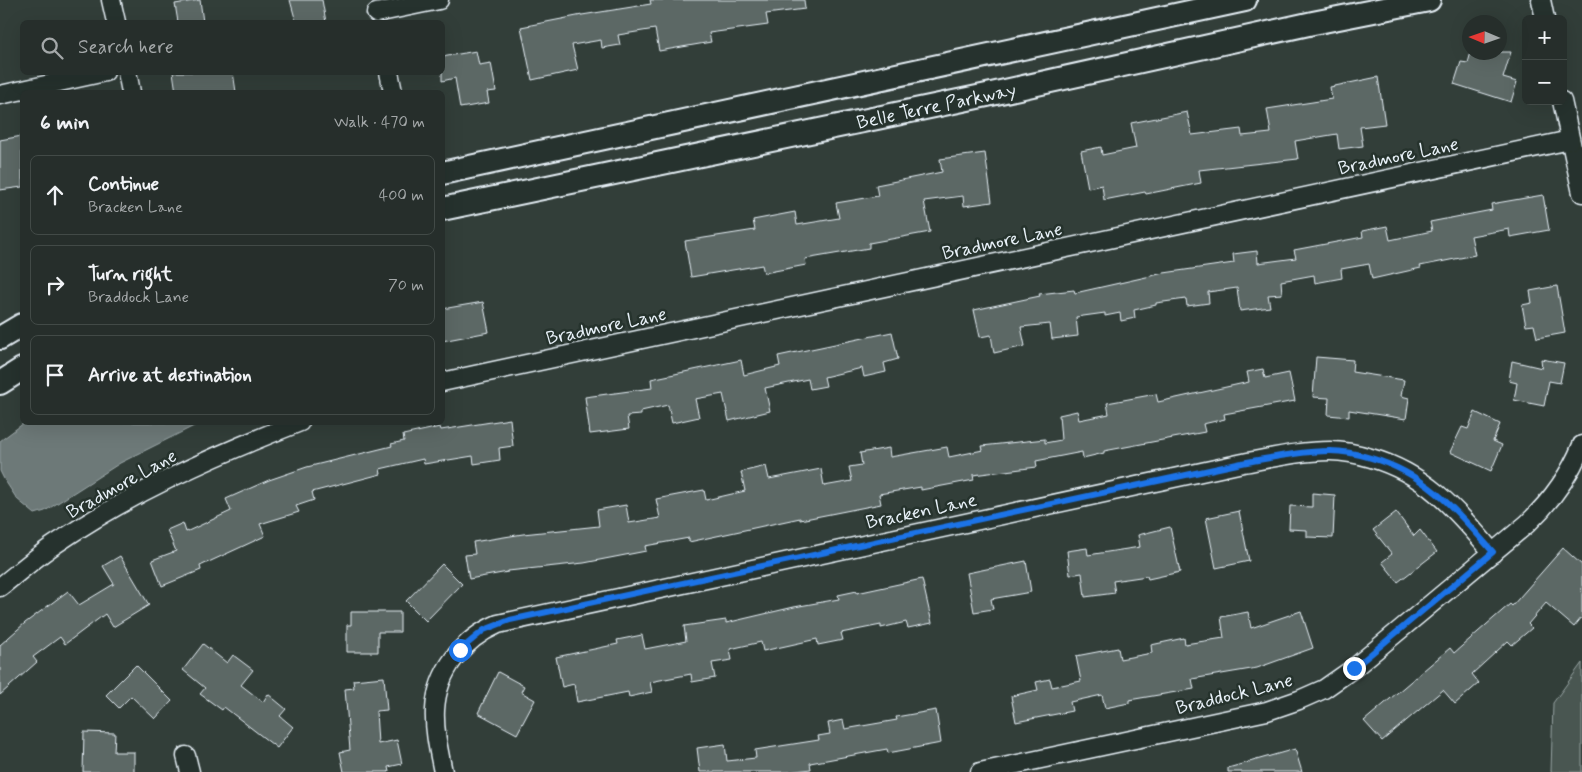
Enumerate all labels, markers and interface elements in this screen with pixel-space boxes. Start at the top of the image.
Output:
north arrow [1462,15,1507,60]
map controls [1522,15,1567,105]
button: + [1522,15,1567,60]
search box [20,20,445,75]
icon: search [38,34,66,62]
text: Search here [78,35,174,60]
button: − [1522,60,1567,105]
street label: Belle Terre Parkway [854,77,1018,136]
text: 6 min [40,109,90,137]
text: Walk · 470 m [334,112,425,133]
street label: Bradmore Lane [1336,132,1461,181]
text: Continue [88,172,159,197]
icon: ahead [41,181,69,209]
text: 400 m [379,185,424,206]
text: Bracken Lane [88,197,183,218]
street label: Bradmore Lane [940,217,1065,266]
text: Turn right [88,262,172,287]
icon: right [41,271,69,299]
text: 70 m [388,275,424,296]
text: Braddock Lane [88,287,189,308]
street label: Bradmore Lane [544,302,669,351]
icon: arrive [41,361,69,389]
text: Arrive at destination [88,363,252,388]
street label: Bradmore Lane [62,444,181,525]
street label: Bracken Lane [864,488,979,535]
route start [449,639,472,662]
route end [1343,657,1366,680]
street label: Braddock Lane [1173,668,1296,721]

